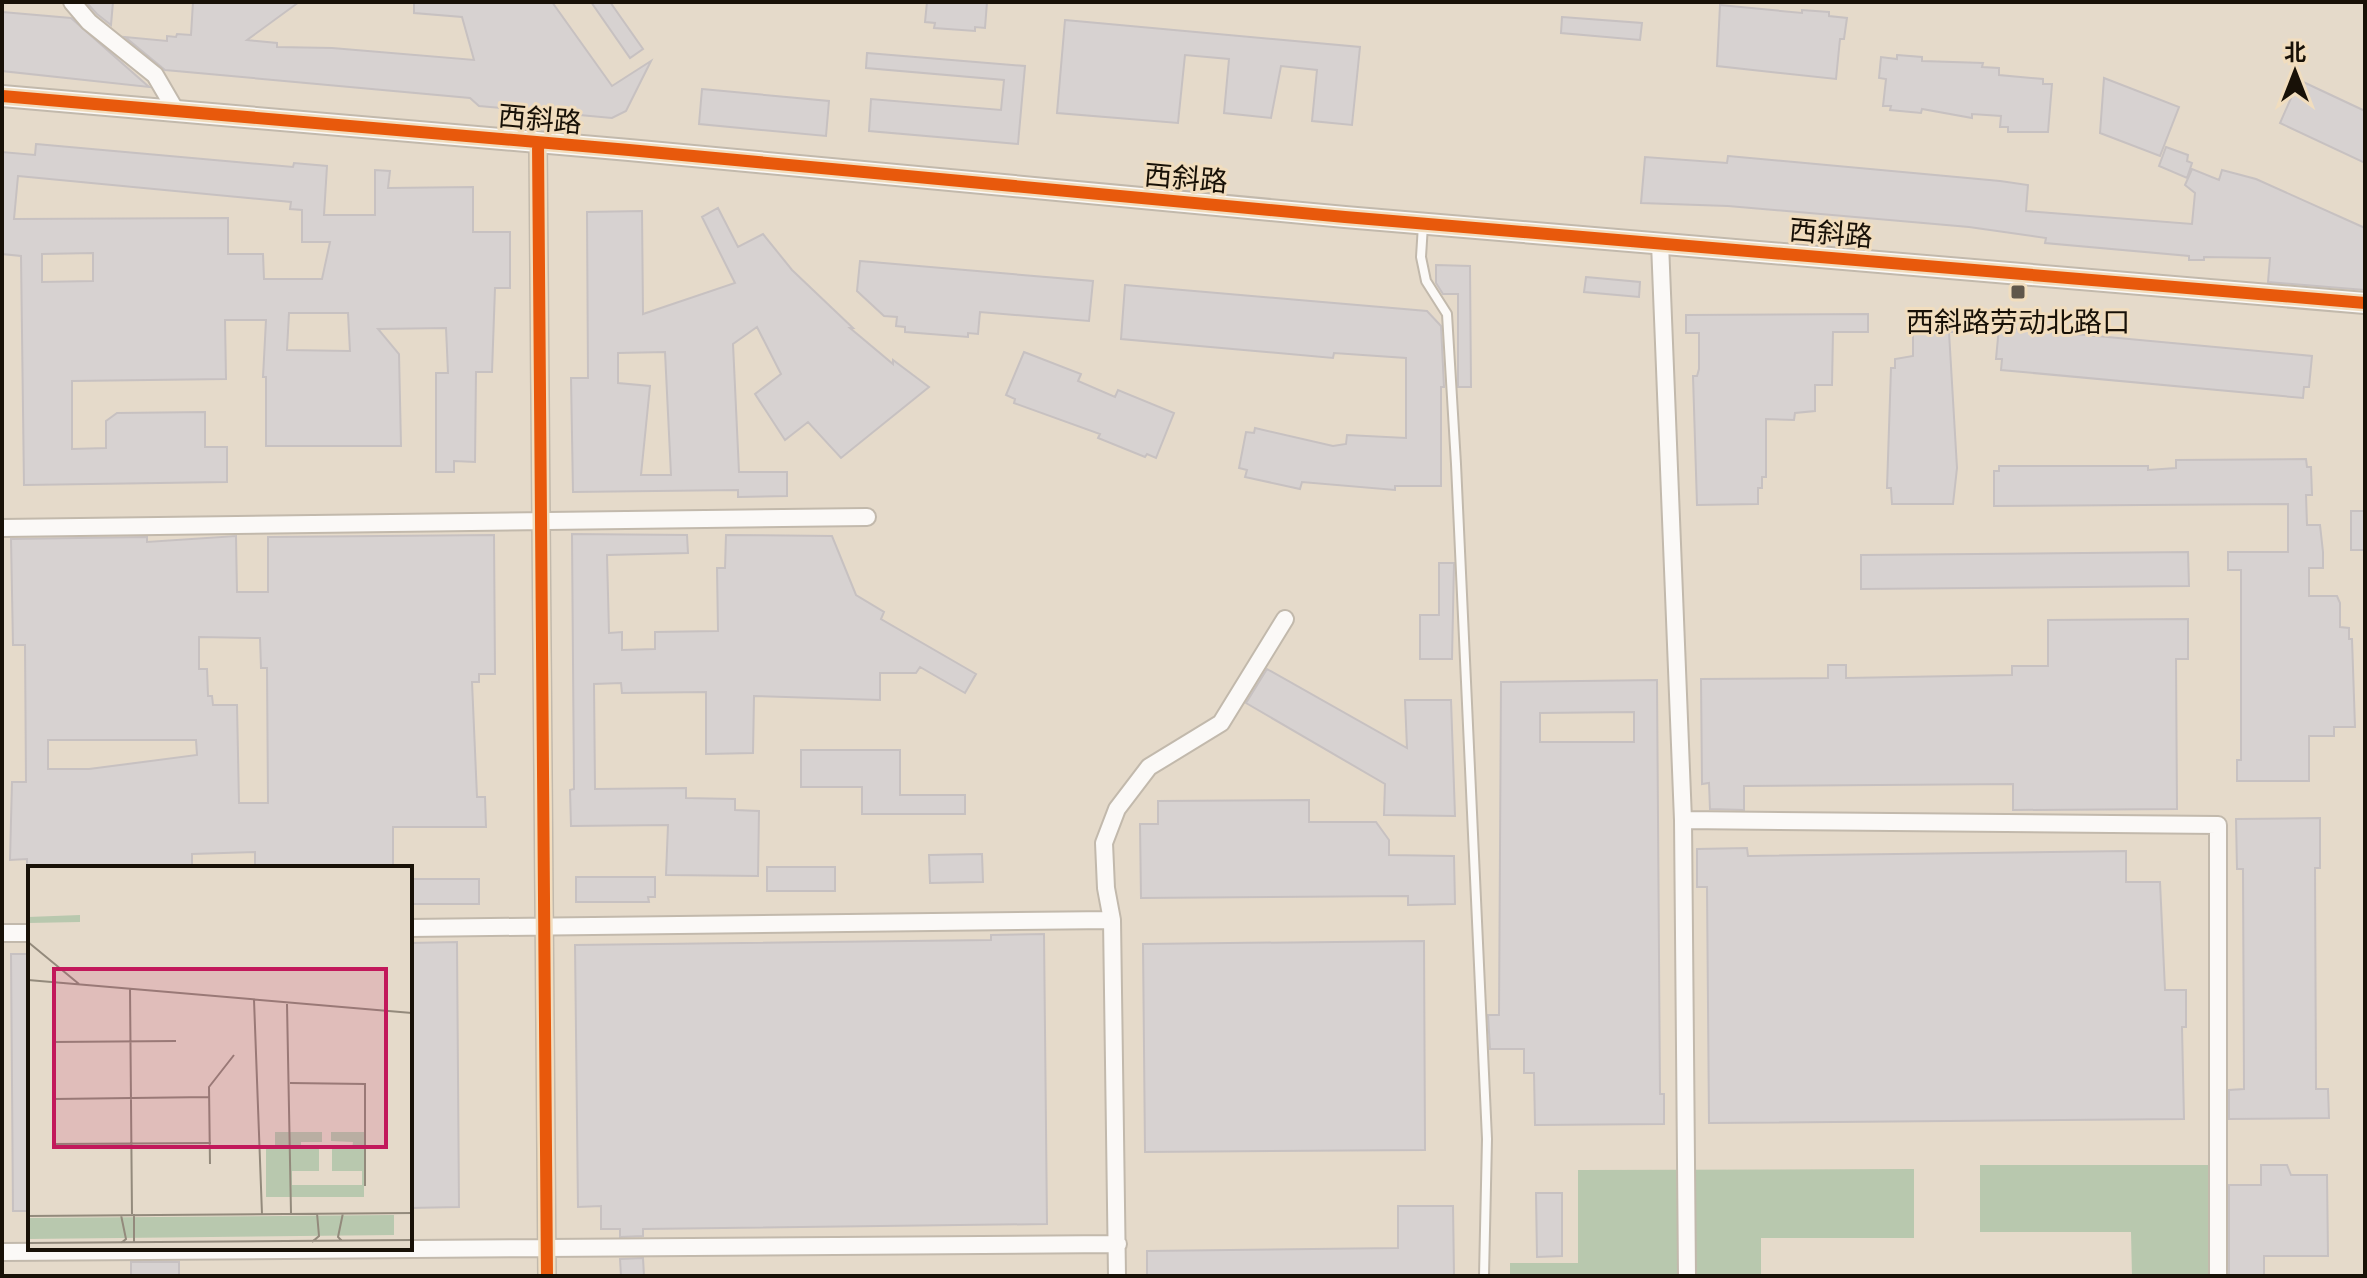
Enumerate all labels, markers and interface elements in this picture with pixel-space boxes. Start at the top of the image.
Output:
north arrow [2255,32,2335,112]
text: 北 [2284,39,2306,66]
street label: 西斜路 [497,98,583,140]
street label: 西斜路 [1143,157,1229,199]
street label: 西斜路 [1788,212,1874,254]
marker: 西斜路劳动北路口 [2009,283,2027,301]
place label: 西斜路劳动北路口 [1906,305,2130,339]
inset map [28,866,412,1250]

